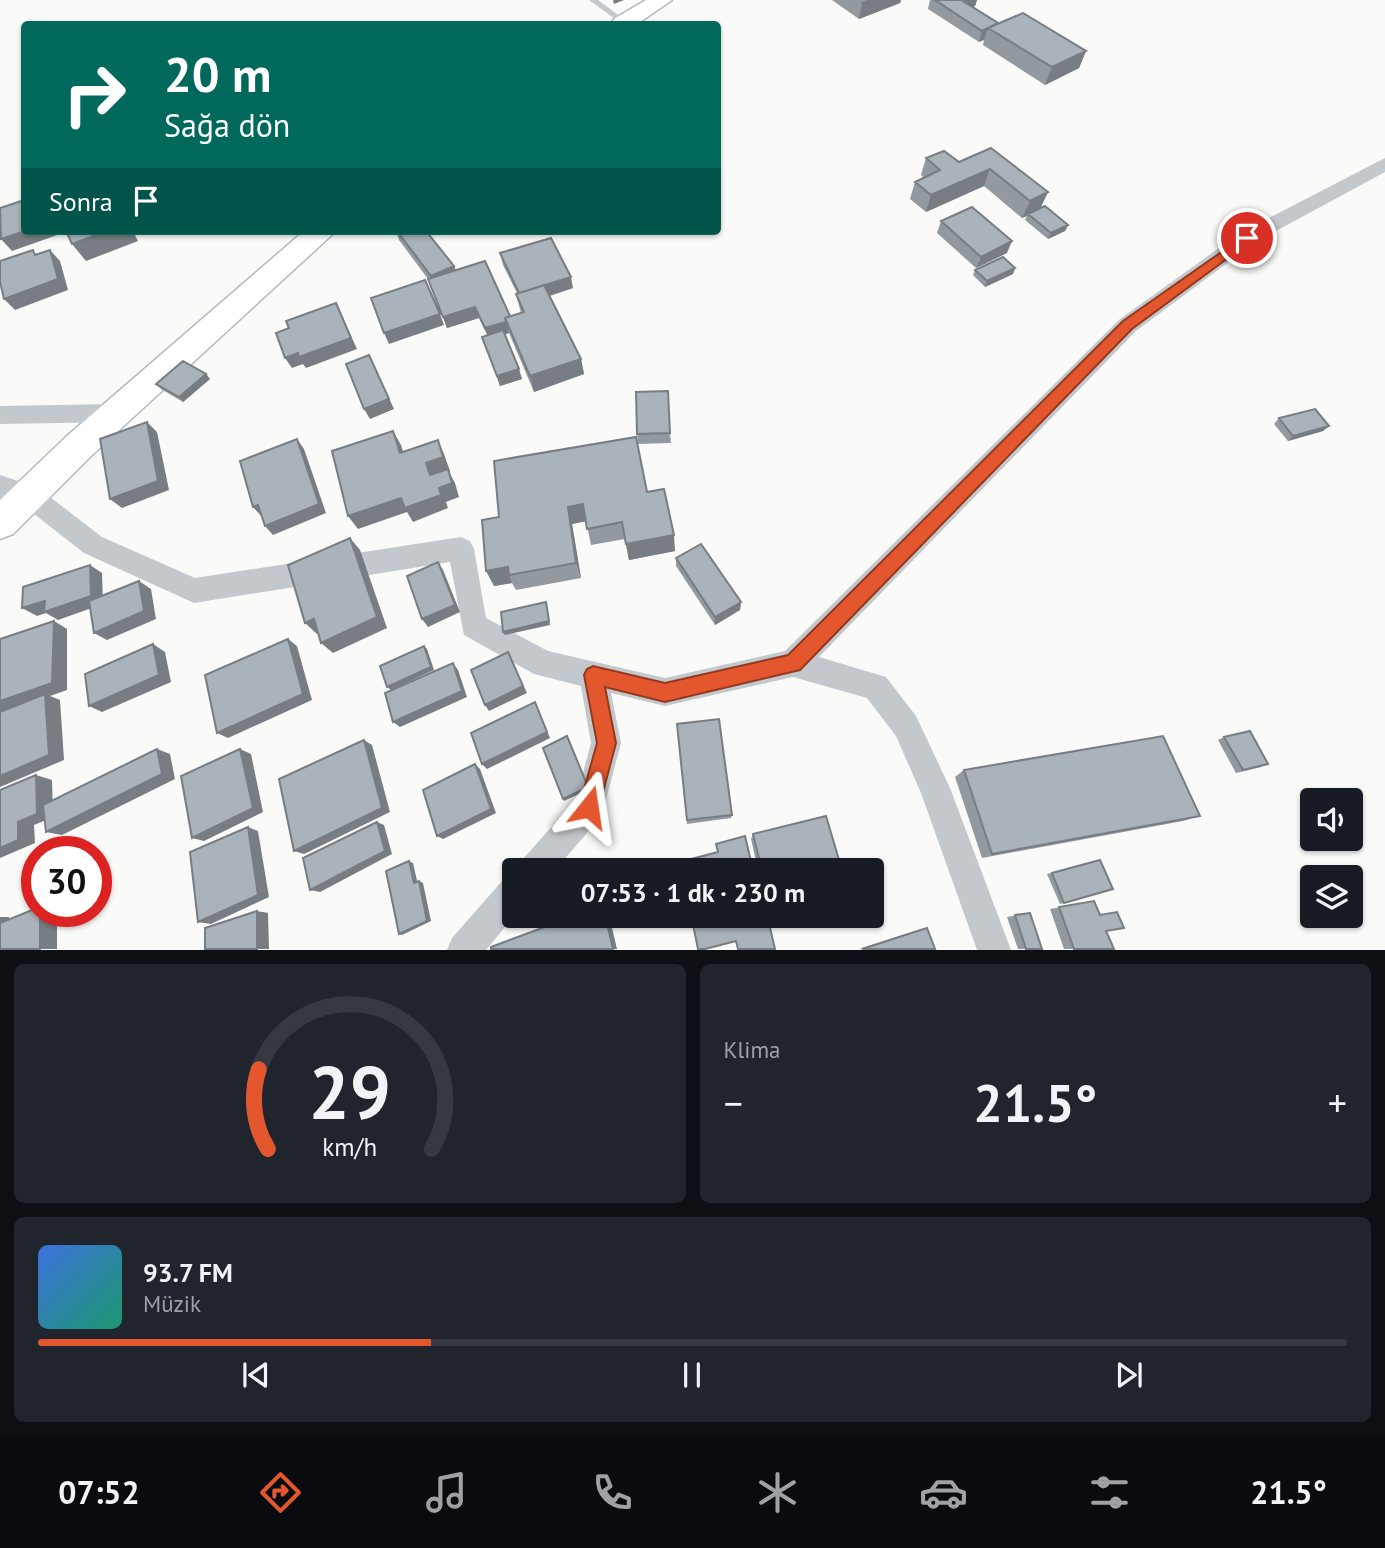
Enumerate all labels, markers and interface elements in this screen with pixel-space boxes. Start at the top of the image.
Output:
text: 20 m [164,42,271,106]
icon: right [49,49,140,140]
text: Sağa dön [164,104,290,146]
icon: arrive [127,182,165,220]
text: Sonra [49,185,113,218]
pin [1217,208,1277,268]
icon: arrive [1228,219,1266,257]
position arrow [552,770,626,844]
map controls [1300,788,1363,928]
button: sound [1300,788,1363,851]
speed limit sign: 30 [21,836,112,927]
button: layers [1300,865,1363,928]
text: 07:53 · 1 dk · 230 m [581,876,805,909]
text: Klima [724,1035,781,1064]
text: 29 [308,1046,391,1140]
text: 21.5° [973,1069,1097,1136]
text: − [724,1078,743,1127]
text: + [1328,1078,1347,1127]
text: km/h [322,1131,377,1163]
text: 93.7 FM [143,1256,233,1289]
text: Müzik [143,1289,201,1318]
icon: previous [237,1356,275,1394]
icon: pause [673,1356,711,1394]
icon: next [1110,1356,1148,1394]
icon: directions [256,1468,305,1517]
icon: music [422,1468,471,1517]
icon: phone [588,1468,637,1517]
icon: climate [753,1468,802,1517]
icon: car [919,1468,968,1517]
icon: filters [1085,1468,1134,1517]
text: 07:52 [58,1471,140,1513]
text: 21.5° [1250,1471,1327,1513]

